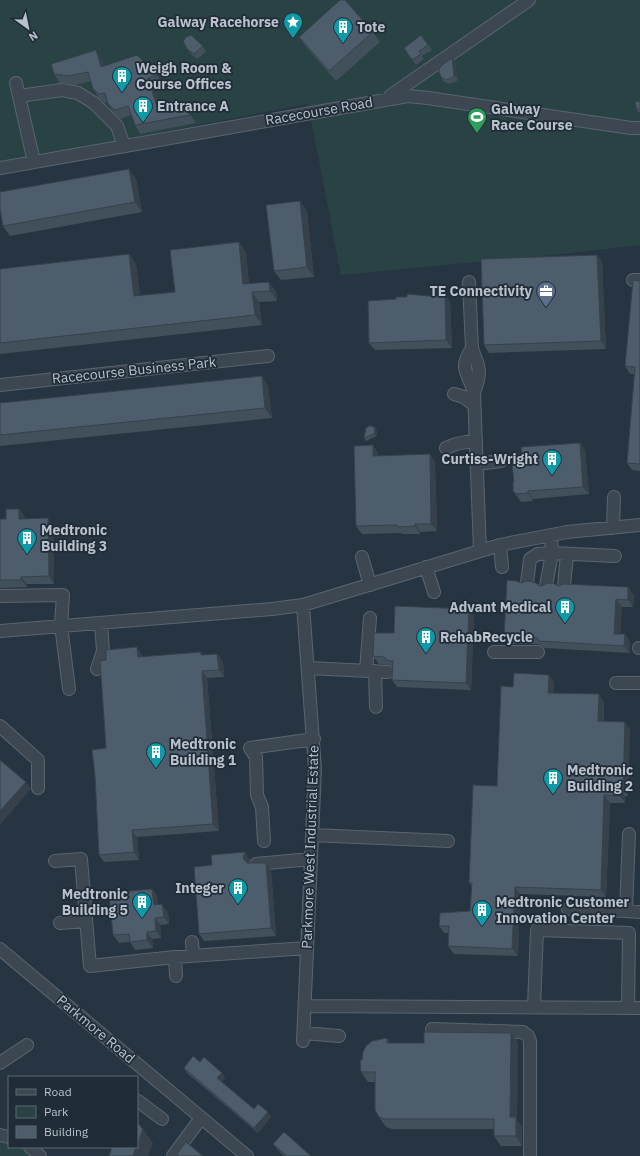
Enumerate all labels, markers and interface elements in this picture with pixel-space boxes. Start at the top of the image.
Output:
north arrow [8,8,48,48]
place icon: Galway Racehorse [282,11,304,39]
place label: Galway Racehorse [157,13,279,31]
building icon: Tote [332,16,354,44]
place label: Tote [357,18,385,36]
text: N [26,28,41,44]
place label: Weigh Room & Course Offices [136,59,232,93]
building icon: Weigh Room & Course Offices [111,65,133,93]
street label: Racecourse Road [264,93,374,129]
building icon: Entrance A [132,95,154,123]
place label: Entrance A [157,97,229,115]
place label: Galway Race Course [491,100,573,134]
sports icon: Galway Race Course [466,106,488,134]
office icon: TE Connectivity [535,280,557,308]
place label: TE Connectivity [429,282,533,300]
street label: Racecourse Business Park [51,352,218,388]
building icon: Curtiss-Wright [541,448,563,476]
place label: Curtiss-Wright [441,450,538,468]
place label: Medtronic Building 3 [41,521,107,555]
building icon: Medtronic Building 3 [16,527,38,555]
building icon: Advant Medical [554,596,576,624]
place label: Advant Medical [449,598,551,616]
building icon: RehabRecycle [415,626,437,654]
place label: RehabRecycle [440,628,533,646]
place label: Medtronic Building 1 [170,735,237,769]
building icon: Medtronic Building 1 [145,741,167,769]
street label: Parkmore West Industrial Estate [297,745,323,949]
place label: Medtronic Building 2 [567,761,633,795]
building icon: Medtronic Building 2 [542,767,564,795]
building icon: Integer [227,877,249,905]
place label: Integer [175,879,224,897]
place label: Medtronic Building 5 [62,885,128,919]
building icon: Medtronic Building 5 [131,891,153,919]
place label: Medtronic Customer Innovation Center [496,893,630,927]
building icon: Medtronic Customer Innovation Center [471,899,493,927]
street label: Parkmore Road [53,991,139,1067]
legend [8,1076,138,1148]
text: Road [44,1084,72,1099]
text: Park [44,1104,69,1119]
text: Building [44,1124,89,1139]

